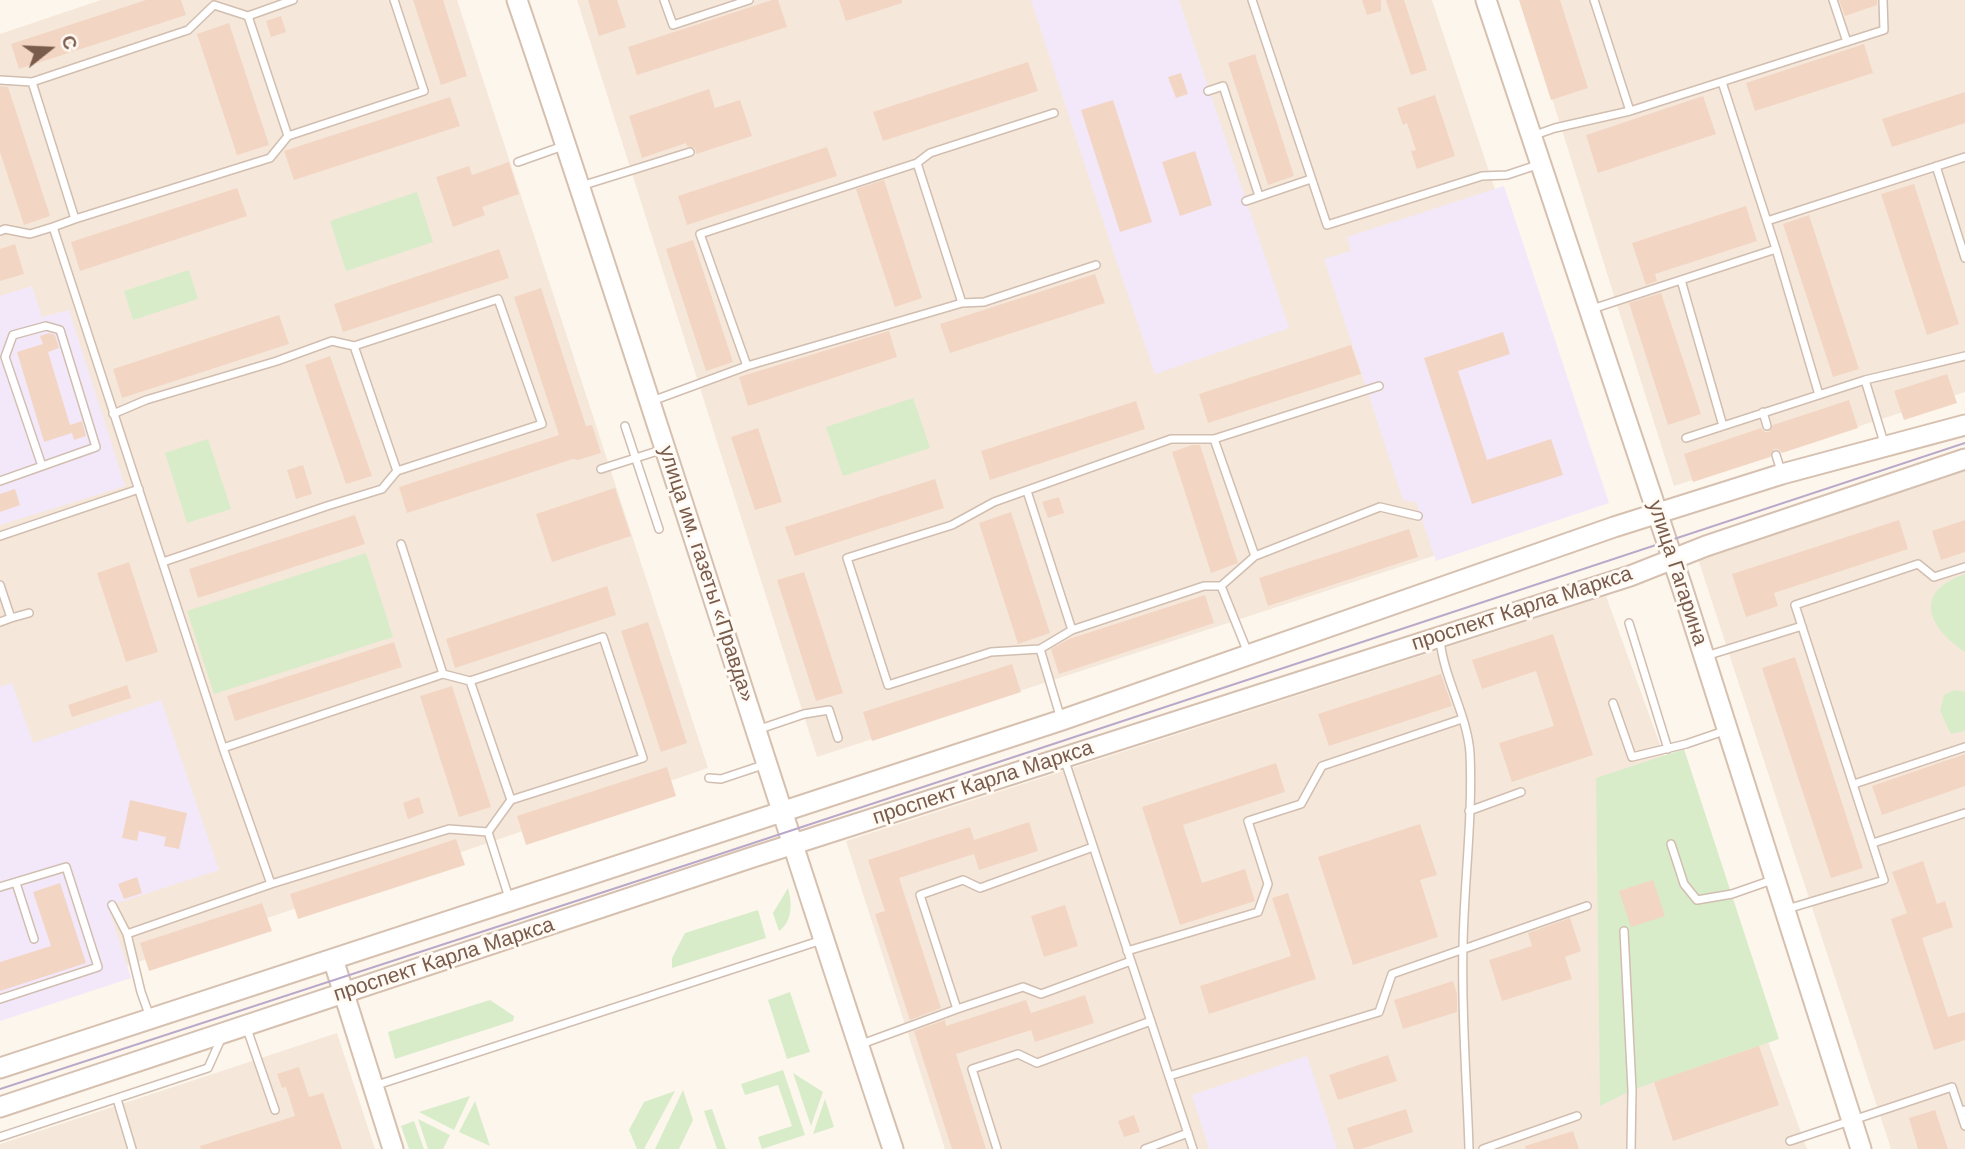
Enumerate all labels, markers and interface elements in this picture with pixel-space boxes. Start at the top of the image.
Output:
north arrow [14,14,84,84]
text: С [57,33,82,52]
street label: улица им. газеты «Правда» [653,443,759,705]
street label: улица Гагарина [1642,497,1712,649]
street label: проспект Карла Маркса [1409,561,1635,657]
street label: проспект Карла Маркса [870,735,1096,831]
street label: проспект Карла Маркса [331,912,557,1008]

